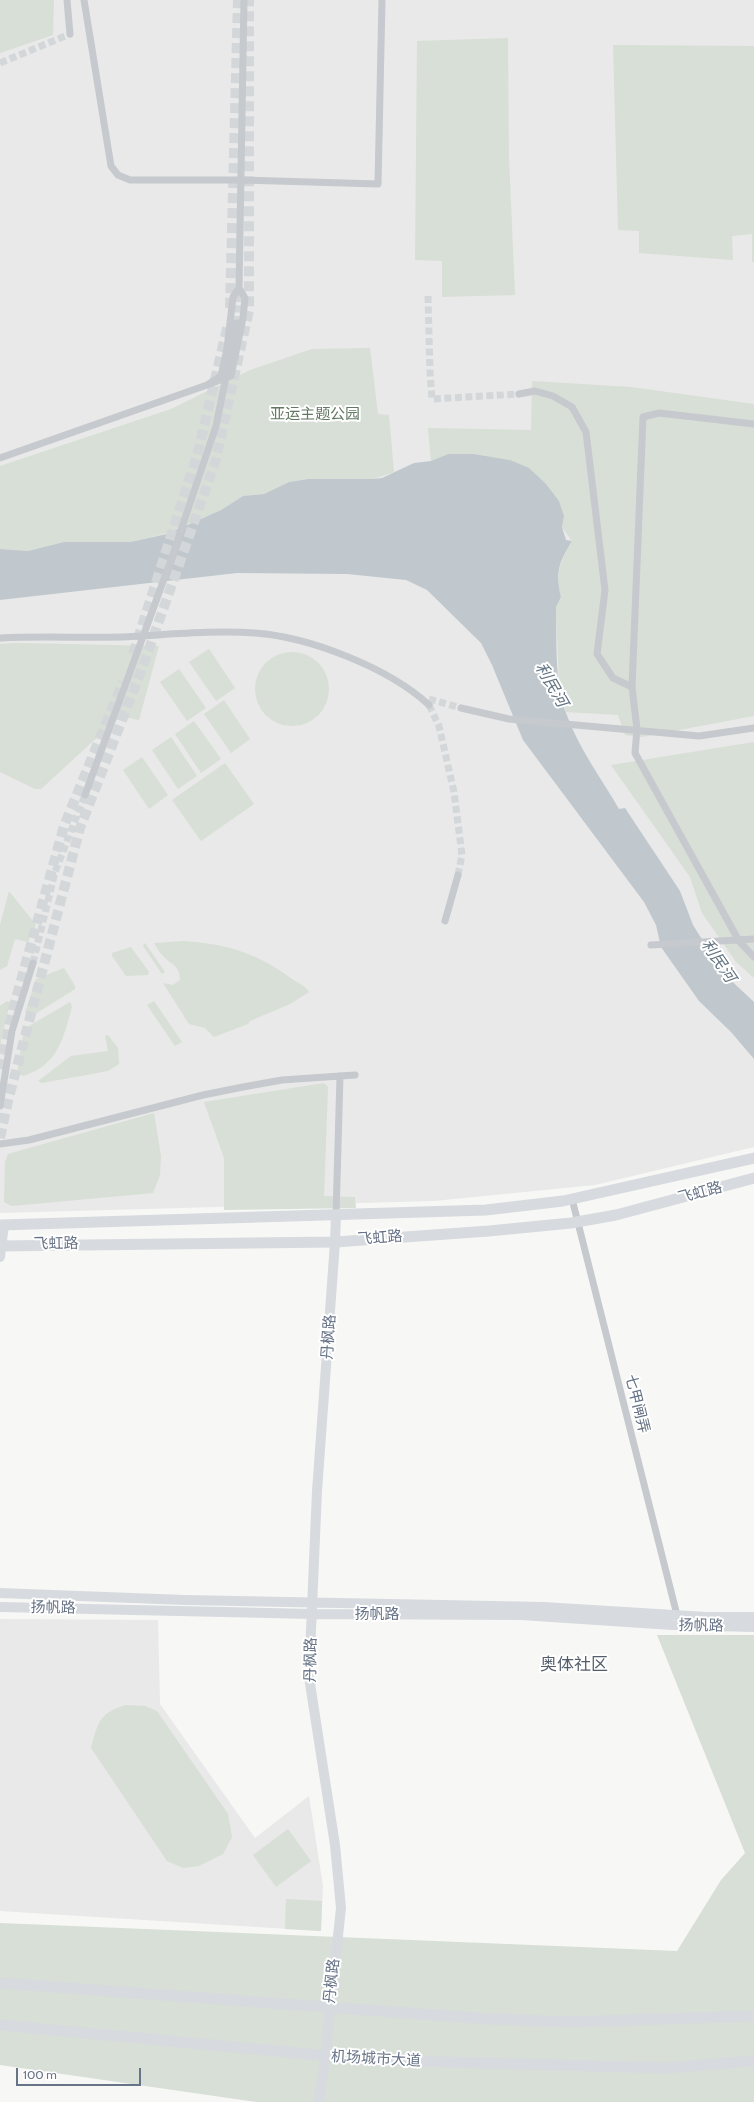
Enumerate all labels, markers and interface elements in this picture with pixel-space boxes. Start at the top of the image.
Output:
park label: 亚运主题公园 [270,406,360,424]
water label: 利民河 [531,659,571,711]
water label: 利民河 [697,936,739,986]
street label: 飞虹路 [676,1178,724,1208]
street label: 飞虹路 [357,1227,403,1249]
street label: 飞虹路 [33,1235,79,1253]
street label: 丹枫路 [318,1314,340,1360]
street label: 七甲闸弄 [621,1373,653,1435]
street label: 扬帆路 [30,1599,76,1617]
street label: 扬帆路 [355,1606,399,1624]
street label: 扬帆路 [678,1617,724,1635]
street label: 丹枫路 [302,1637,320,1683]
district label: 奥体社区 [540,1655,608,1675]
street label: 丹枫路 [321,1958,343,2004]
street label: 机场城市大道 [331,2048,421,2070]
scale bar [18,2060,143,2086]
text: 100 m [23,2067,57,2082]

